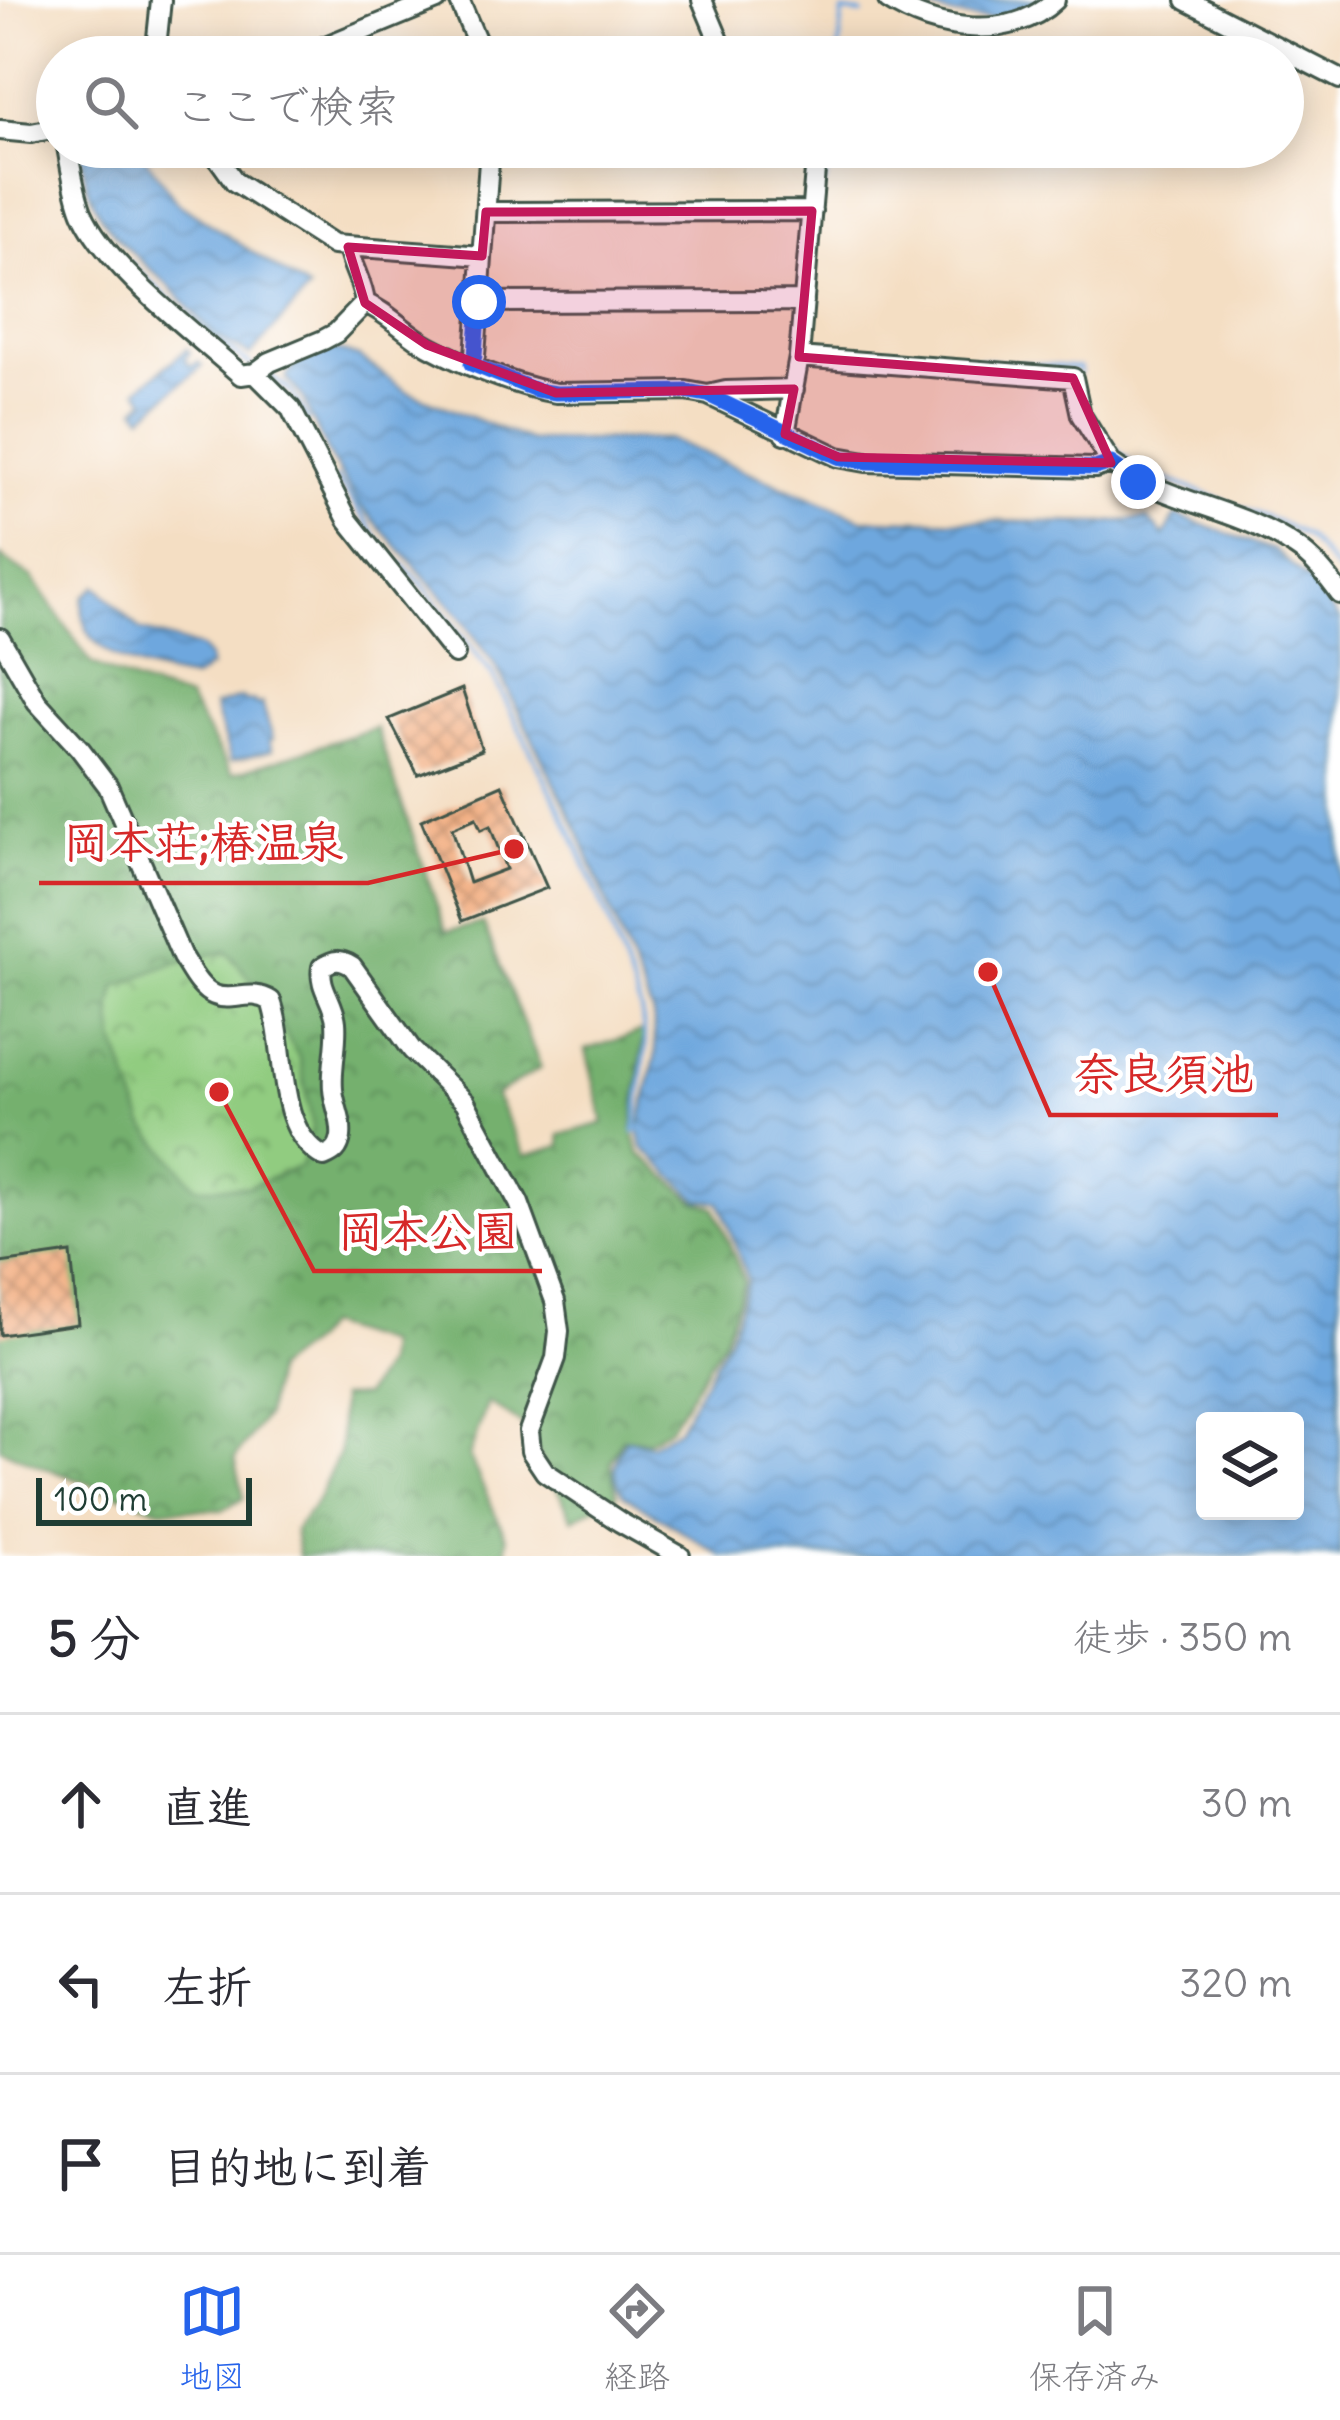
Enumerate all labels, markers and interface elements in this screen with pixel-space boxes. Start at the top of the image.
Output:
search box [36,36,1304,168]
icon: search [78,69,144,135]
text: ここで検索 [174,78,399,134]
route start [452,275,506,329]
route end [1111,455,1165,509]
callout: 岡本荘;椿温泉 [39,802,368,883]
text: 岡本荘;椿温泉 [64,814,344,870]
callout: 奈良須池 [1050,1034,1278,1115]
text: 奈良須池 [1074,1046,1254,1102]
callout: 岡本公園 [314,1190,542,1271]
text: 岡本公園 [338,1203,518,1259]
map controls [1196,1412,1304,1520]
button: layers [1196,1412,1304,1520]
scale bar [36,1472,252,1525]
text: 100 m [54,1478,147,1520]
text: 5 分 [48,1606,140,1670]
text: 徒歩 · 350 m [1073,1613,1292,1662]
icon: ahead [48,1771,114,1837]
text: 直進 [162,1779,252,1835]
text: 30 m [1201,1779,1292,1828]
icon: left [48,1951,114,2017]
text: 左折 [162,1959,252,2015]
text: 320 m [1179,1959,1292,2008]
icon: arrive [48,2131,114,2197]
text: 目的地に到着 [162,2139,432,2195]
tab: 地図 [179,2278,245,2398]
tab: 経路 [604,2278,670,2398]
tab: 保存済み [1029,2278,1161,2398]

